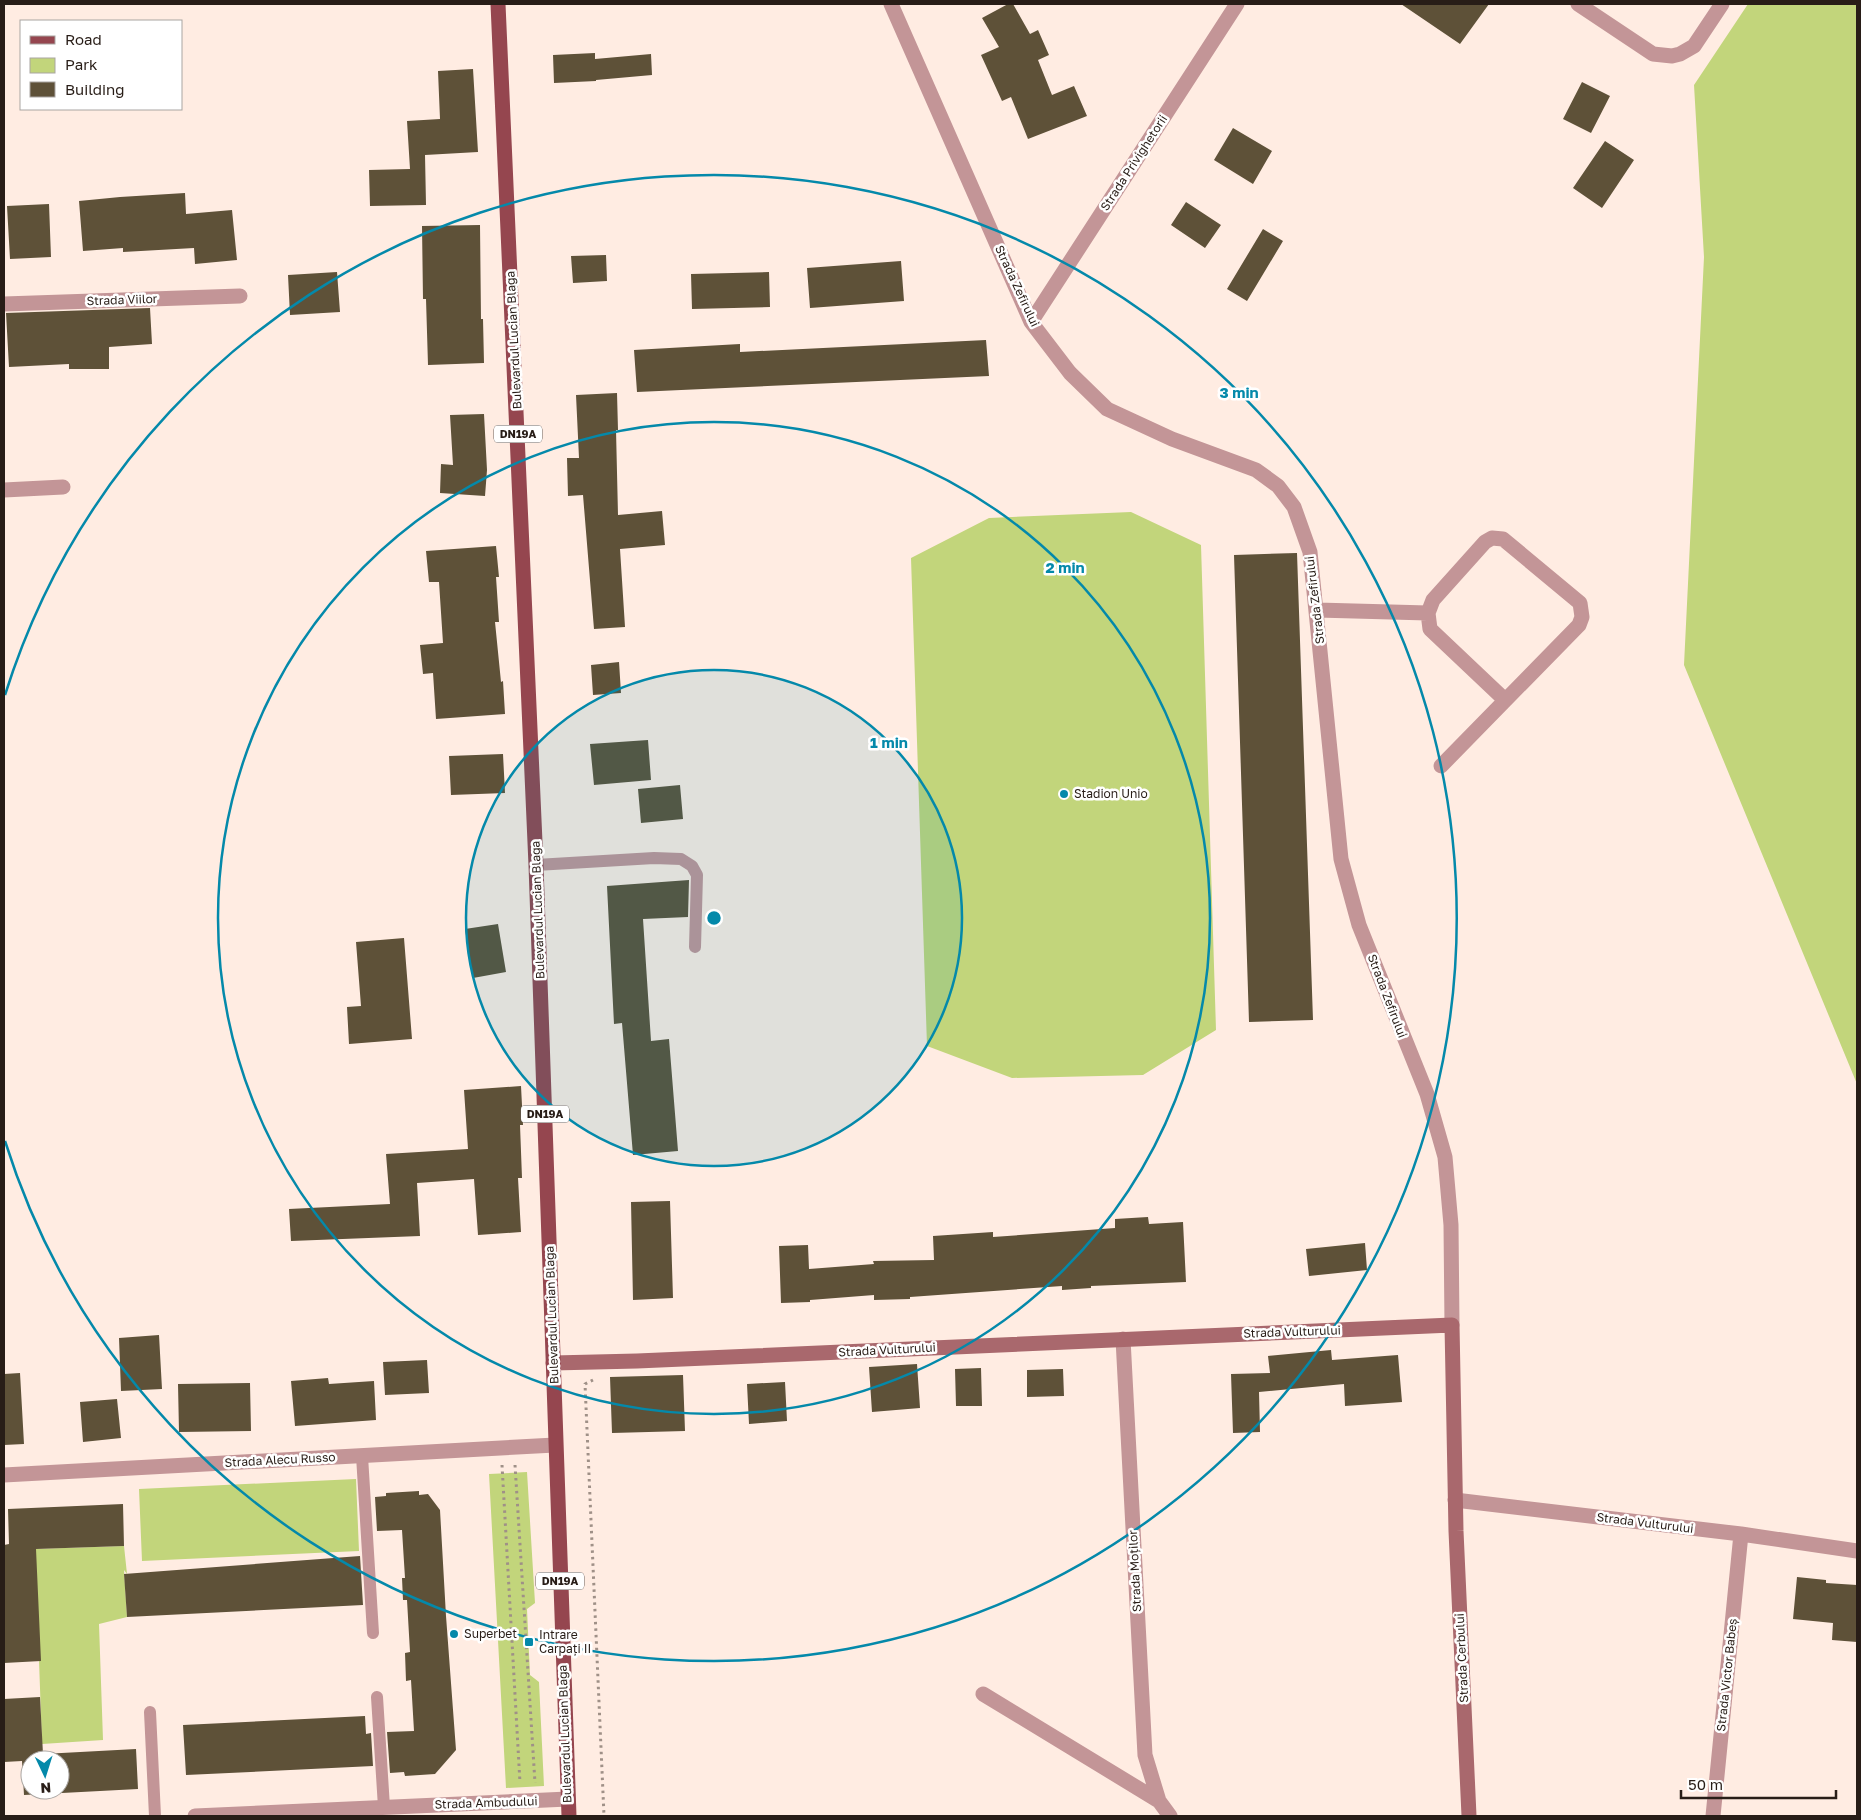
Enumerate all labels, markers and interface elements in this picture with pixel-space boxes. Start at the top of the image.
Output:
legend [20,20,182,110]
text: Road [65,30,102,48]
text: Park [65,55,98,73]
text: Building [65,80,125,98]
street label: Strada Privighetorii [1097,112,1170,213]
street label: Strada Zefirului [992,243,1043,329]
street label: Bulevardul Lucian Blaga [502,270,525,410]
street label: Strada Viilor [86,291,158,308]
text: 3 min [1219,383,1259,401]
road number: DN19A [494,426,542,442]
street label: Strada Zefirului [1302,555,1327,645]
text: 2 min [1045,558,1085,576]
text: 1 min [870,733,908,751]
place label: Stadion Unio [1074,786,1148,801]
marker: Stadion Unio [1058,788,1070,800]
street label: Bulevardul Lucian Blaga [528,841,547,980]
centre of rings [705,909,723,927]
street label: Strada Zefirului [1365,952,1410,1040]
road number: DN19A [521,1106,569,1122]
street label: Bulevardul Lucian Blaga [542,1246,561,1385]
street label: Strada Vulturului [1243,1322,1341,1341]
street label: Strada Vulturului [838,1339,936,1360]
street label: Strada Alecu Russo [224,1449,336,1470]
street label: Strada Vulturului [1596,1509,1694,1536]
street label: Strada Moților [1125,1529,1144,1612]
road number: DN19A [536,1572,584,1590]
street label: Strada Cerbului [1452,1613,1471,1703]
street label: Strada Victor Babeș [1713,1618,1740,1732]
place label: Superbet [464,1626,517,1641]
place label: Intrare Carpați II [539,1627,591,1656]
marker: Superbet [448,1628,460,1640]
marker: Intrare Carpați II [523,1636,535,1648]
street label: Bulevardul Lucian Blaga [555,1665,574,1804]
north arrow [20,1750,70,1800]
scale bar [1681,1768,1836,1800]
text: 50 m [1688,1775,1723,1793]
text: N [40,1780,52,1797]
street label: Strada Ambudului [434,1793,538,1812]

